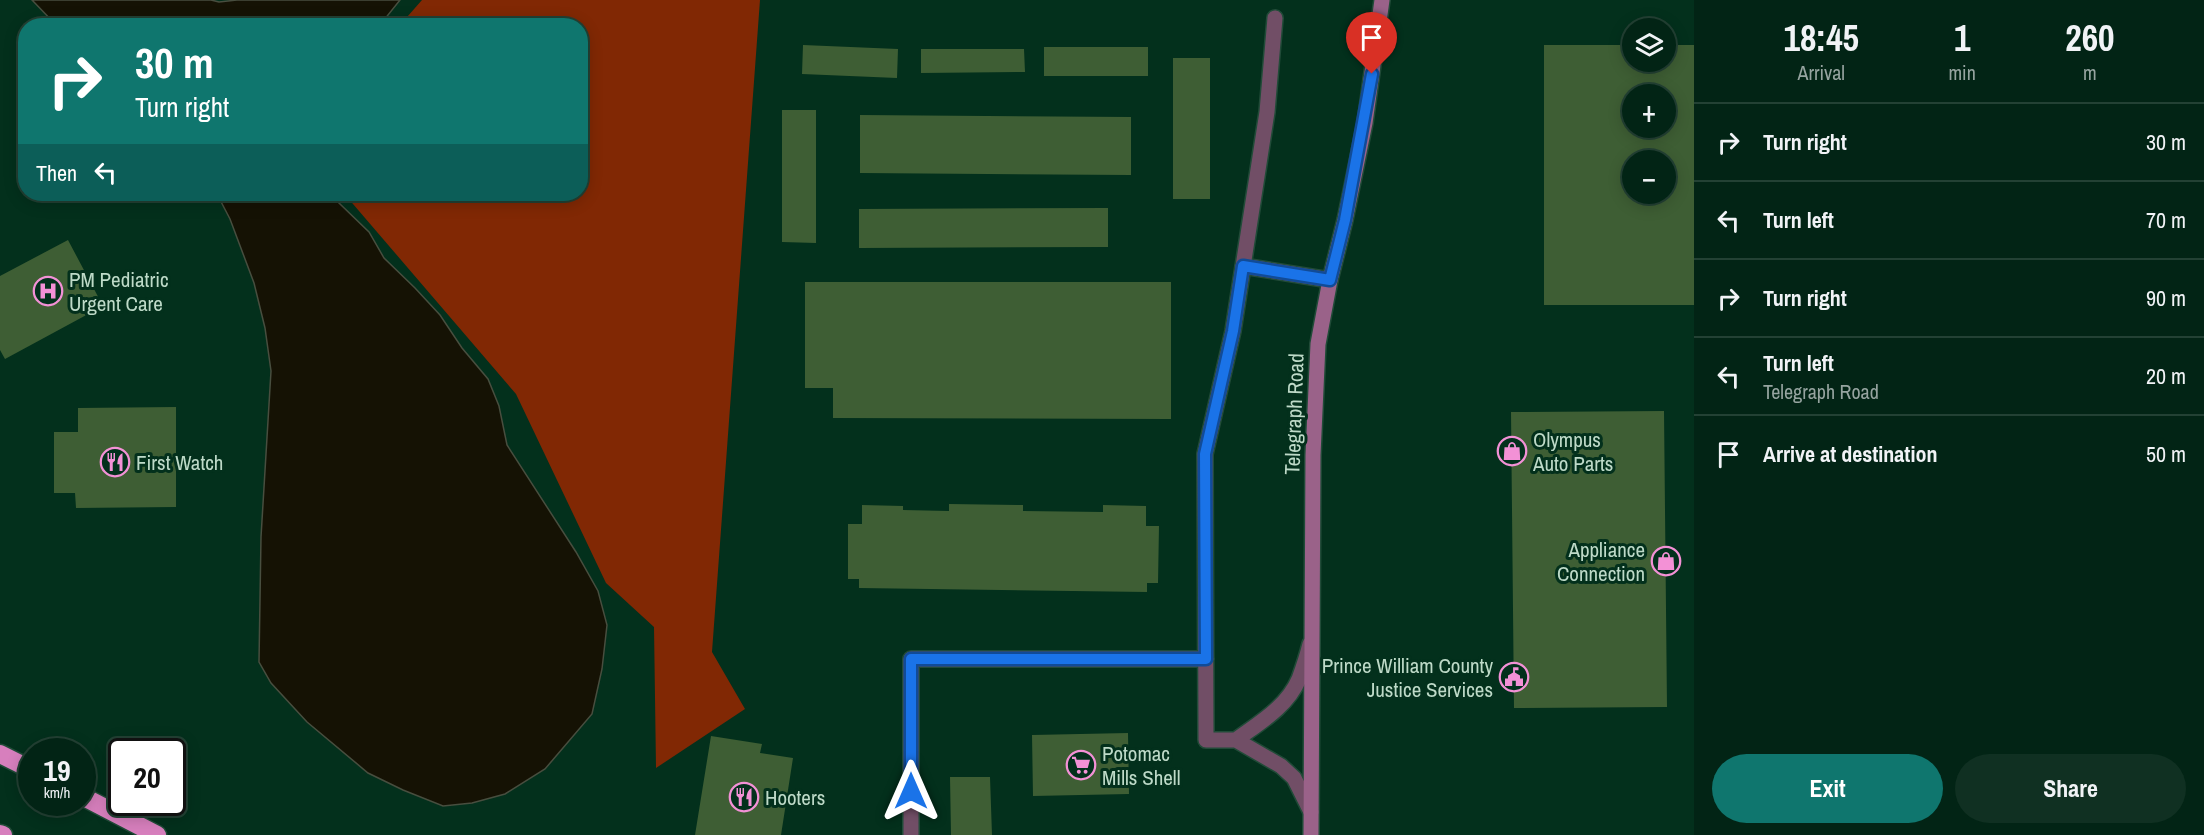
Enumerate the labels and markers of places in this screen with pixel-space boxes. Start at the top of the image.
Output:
pin [1346,12,1397,74]
place label: PM Pediatric Urgent Care [69,265,169,318]
hospital icon: PM Pediatric Urgent Care [32,275,64,307]
place label: Olympus Auto Parts [1532,425,1613,478]
shop icon: Olympus Auto Parts [1496,435,1528,467]
restaurant icon: First Watch [99,446,131,478]
place label: First Watch [136,448,223,477]
place label: Appliance Connection [1557,535,1645,588]
shop icon: Appliance Connection [1650,545,1682,577]
place label: Prince William County Justice Services [1322,651,1493,704]
public building icon: Prince William County Justice Services [1498,661,1530,693]
place label: Potomac Mills Shell [1102,739,1180,792]
supermarket icon: Potomac Mills Shell [1065,749,1097,781]
restaurant icon: Hooters [728,781,760,813]
place label: Hooters [765,783,825,812]

